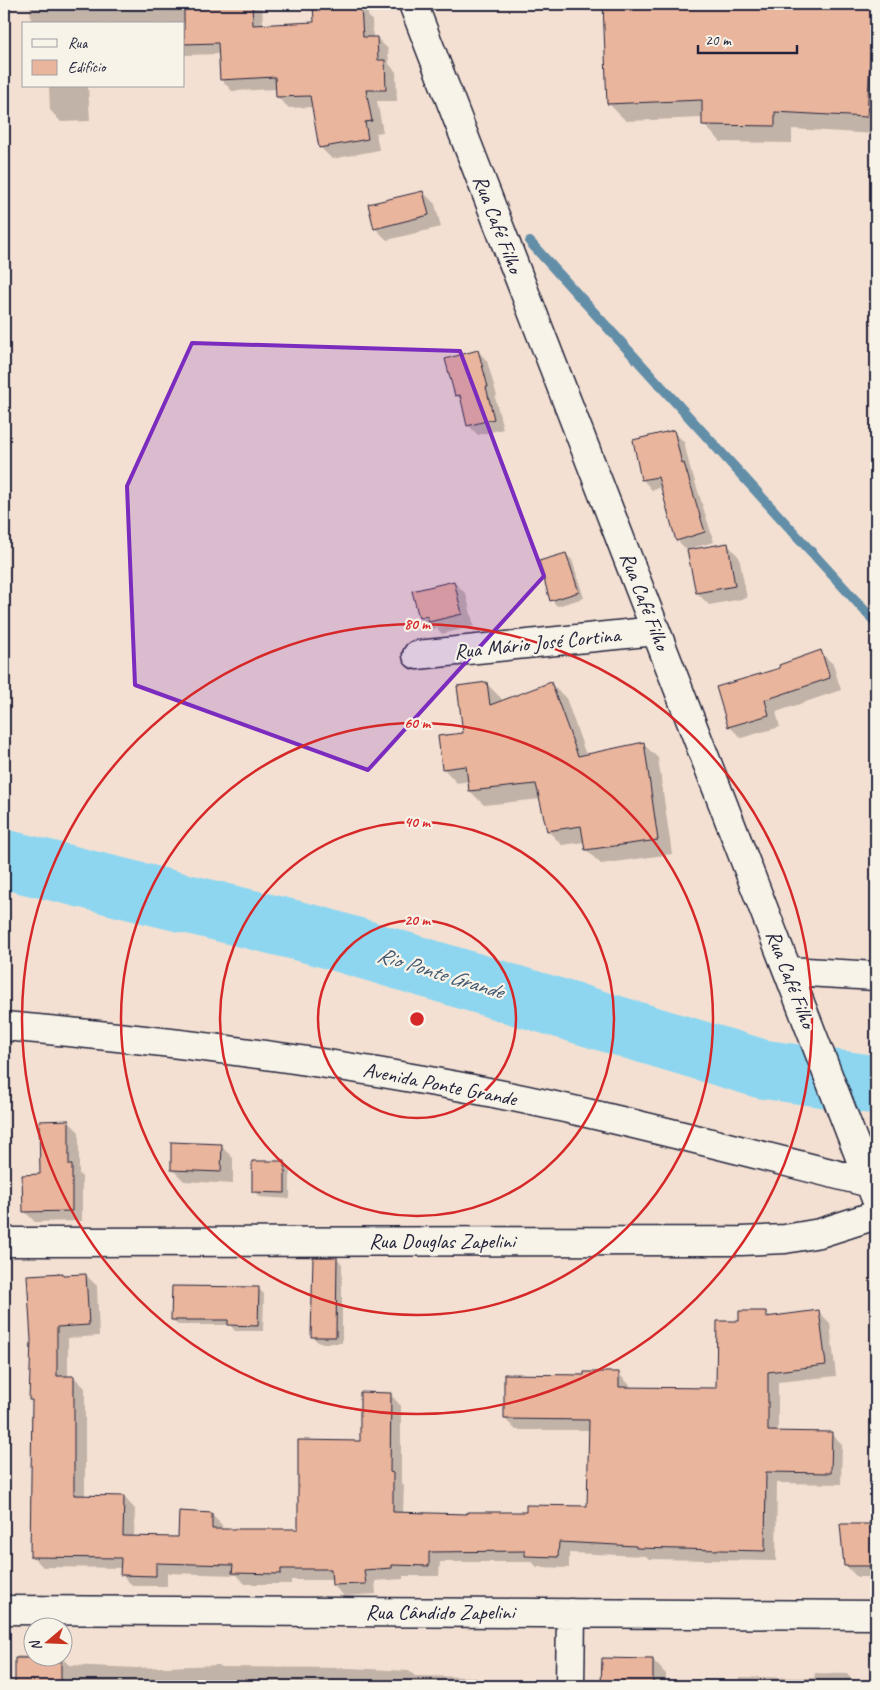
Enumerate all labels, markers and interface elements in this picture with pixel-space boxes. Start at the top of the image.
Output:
legend [22,22,185,88]
scale bar [698,22,796,54]
text: 20 m [705,31,732,50]
text: Rua [68,34,88,53]
text: Edifício [68,58,107,77]
street label: Rua Café Filho [467,171,529,279]
street label: Rua Café Filho [614,548,676,656]
text: 80 m [404,615,431,634]
street label: Rua Mário José Cortina [453,621,624,665]
text: 60 m [404,714,431,733]
text: 40 m [404,813,431,832]
text: 20 m [404,911,431,930]
street label: Rua Café Filho [760,926,822,1034]
water label: Rio Ponte Grande [374,941,509,1006]
centre of rings [408,1010,426,1028]
street label: Avenida Ponte Grande [361,1056,521,1112]
street label: Rua Douglas Zapelini [369,1228,518,1254]
street label: Rua Cândido Zapelini [366,1599,517,1625]
north arrow [22,1618,72,1668]
text: N [26,1637,46,1653]

